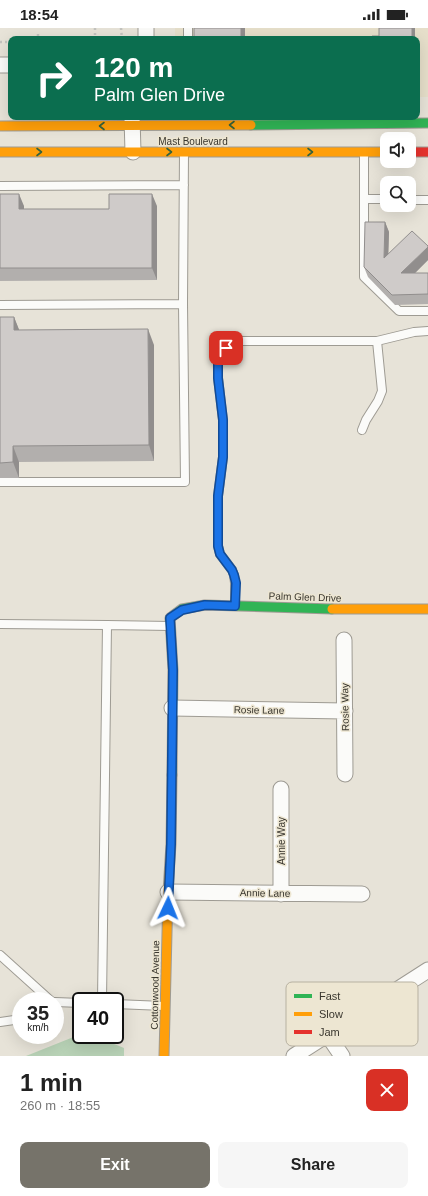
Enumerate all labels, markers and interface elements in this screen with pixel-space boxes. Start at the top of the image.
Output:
text: 18:54 [20,6,58,23]
icon: right [28,52,80,104]
text: 120 m [94,52,173,83]
text: Palm Glen Drive [94,85,225,105]
one-way arrow [229,121,235,129]
one-way arrow [99,122,105,130]
map controls [380,132,416,212]
button: sound [380,132,416,168]
street label: Mast Boulevard [158,136,228,147]
one-way arrow [36,148,42,156]
one-way arrow [166,148,172,156]
one-way arrow [307,148,313,156]
button: search [380,176,416,212]
pin [209,331,243,365]
icon: arrive [215,337,237,359]
street label: Palm Glen Drive [268,590,342,604]
street label: Rosie Way [339,683,351,731]
street label: Rosie Lane [234,704,285,716]
street label: Annie Way [276,817,287,865]
position arrow [147,887,189,929]
street label: Annie Lane [240,887,291,899]
street label: Cottonwood Avenue [149,940,161,1030]
legend [286,982,418,1046]
text: Fast [319,990,340,1002]
speed limit sign: 40 [72,992,124,1044]
text: 35 [27,1002,49,1024]
text: Slow [319,1008,343,1020]
text: km/h [27,1022,49,1033]
text: Jam [319,1026,340,1038]
text: 1 min [20,1069,83,1096]
button: close [366,1069,408,1111]
text: 260 m · 18:55 [20,1098,100,1113]
button: Exit [20,1142,210,1188]
button: Share [218,1142,408,1188]

